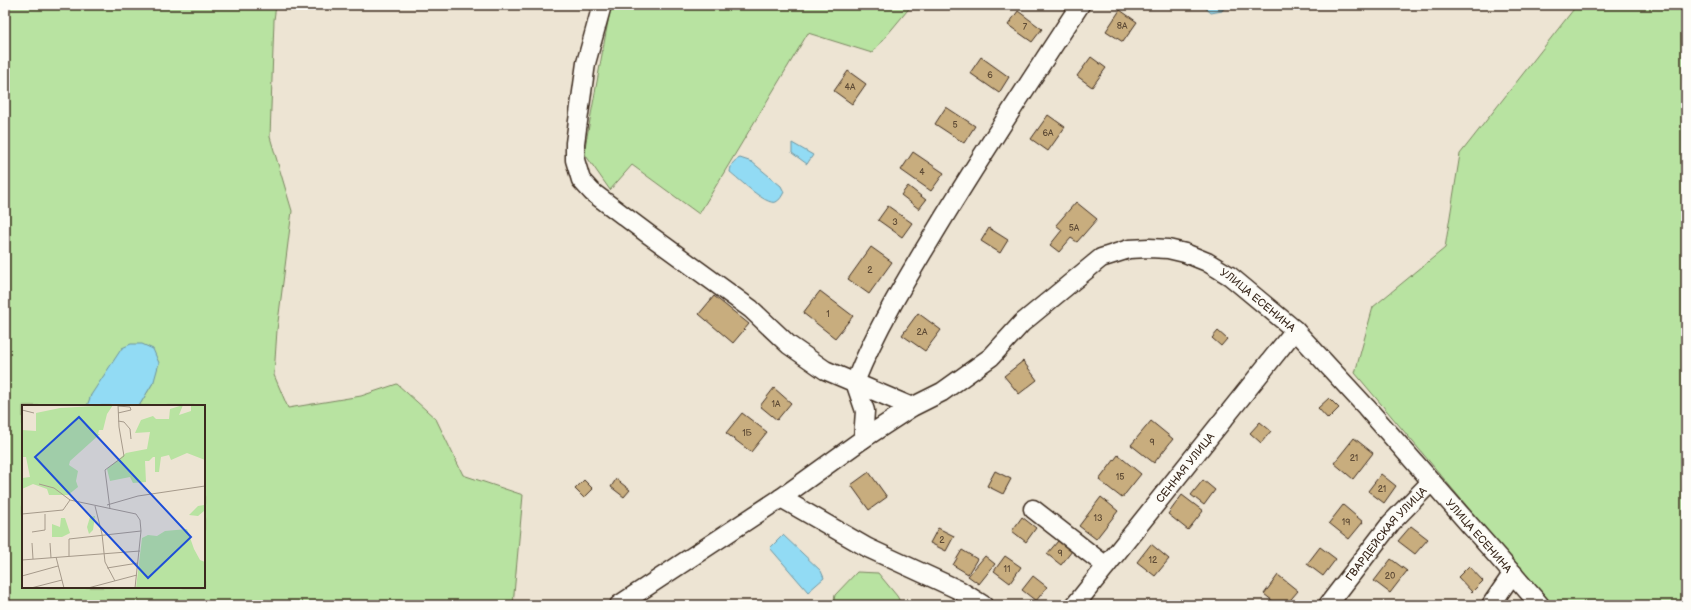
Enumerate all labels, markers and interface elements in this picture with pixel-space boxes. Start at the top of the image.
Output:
house number: 8А [1117,21,1128,32]
house number: 7 [1023,22,1028,33]
house number: 6 [987,70,993,81]
house number: 4А [845,82,856,93]
house number: 5 [952,120,958,131]
house number: 6А [1043,128,1054,139]
house number: 4 [919,167,925,178]
house number: 3 [892,217,898,228]
house number: 5А [1069,223,1080,234]
house number: 2 [867,265,873,276]
street label: УЛИЦА ЕСЕНИНА [1218,266,1298,335]
house number: 1 [826,309,830,320]
house number: 2А [917,327,928,338]
house number: 1А [772,399,781,410]
inset map [22,405,205,588]
house number: 1Б [742,428,753,439]
street label: СЕННАЯ УЛИЦА [1153,430,1217,505]
house number: 9 [1149,437,1155,448]
house number: 21 [1350,453,1358,464]
house number: 15 [1116,472,1124,483]
street label: ГВАРДЕЙСКАЯ УЛИЦА [1343,484,1430,584]
house number: 21 [1378,484,1386,495]
street label: УЛИЦА ЕСЕНИНА [1443,497,1515,576]
house number: 13 [1093,513,1103,524]
house number: 19 [1342,517,1350,528]
house number: 2 [939,535,945,546]
house number: 9 [1057,548,1063,559]
house number: 12 [1149,555,1158,566]
house number: 11 [1004,564,1010,575]
house number: 20 [1385,571,1395,582]

